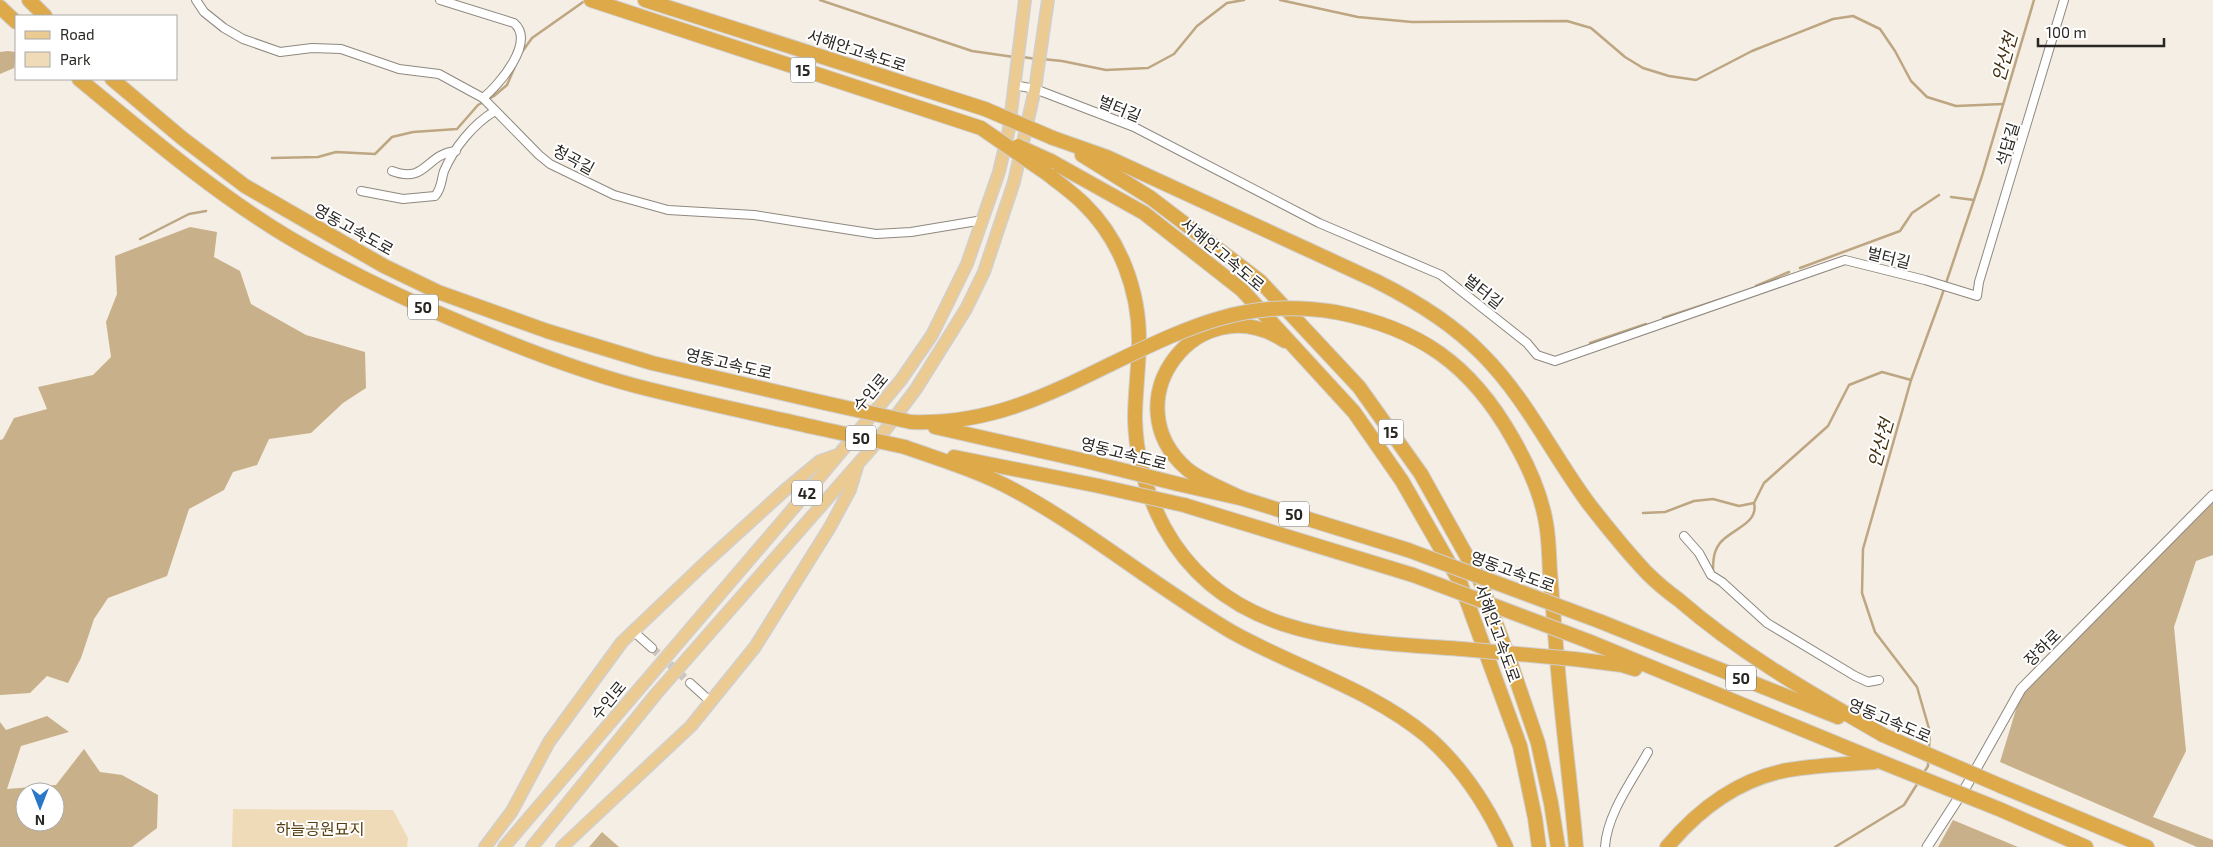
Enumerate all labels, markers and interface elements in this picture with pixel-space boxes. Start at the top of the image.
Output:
legend [15,15,178,80]
scale bar [2038,15,2164,47]
text: 100 m [2046,23,2087,41]
text: Road [60,25,95,43]
street label: 서해안고속도로 [805,25,909,75]
water label: 안산천 [1987,28,2022,84]
text: Park [60,50,91,68]
road number: 15 [790,58,816,82]
street label: 벌터길 [1096,91,1144,125]
street label: 석답길 [1991,120,2023,168]
street label: 청곡길 [550,140,598,178]
street label: 영동고속도로 [311,199,397,259]
street label: 서해안고속도로 [1177,214,1269,295]
street label: 벌터길 [1865,242,1913,272]
street label: 벌터길 [1461,270,1507,312]
road number: 50 [408,294,438,320]
street label: 영동고속도로 [684,344,774,382]
street label: 수인로 [849,369,892,415]
water label: 안산천 [1863,414,1898,470]
road number: 15 [1378,420,1404,444]
road number: 50 [846,426,876,450]
street label: 영동고속도로 [1079,433,1169,473]
road number: 42 [792,480,822,506]
road number: 50 [1279,502,1309,526]
street label: 영동고속도로 [1468,547,1558,595]
street label: 서해안고속도로 [1471,581,1525,685]
street label: 장하로 [2020,624,2065,669]
road number: 50 [1726,666,1756,690]
street label: 수인로 [587,677,630,723]
street label: 영동고속도로 [1846,694,1935,746]
north arrow [15,782,65,832]
text: N [35,812,45,829]
park label: 하늘공원묘지 [276,819,364,838]

